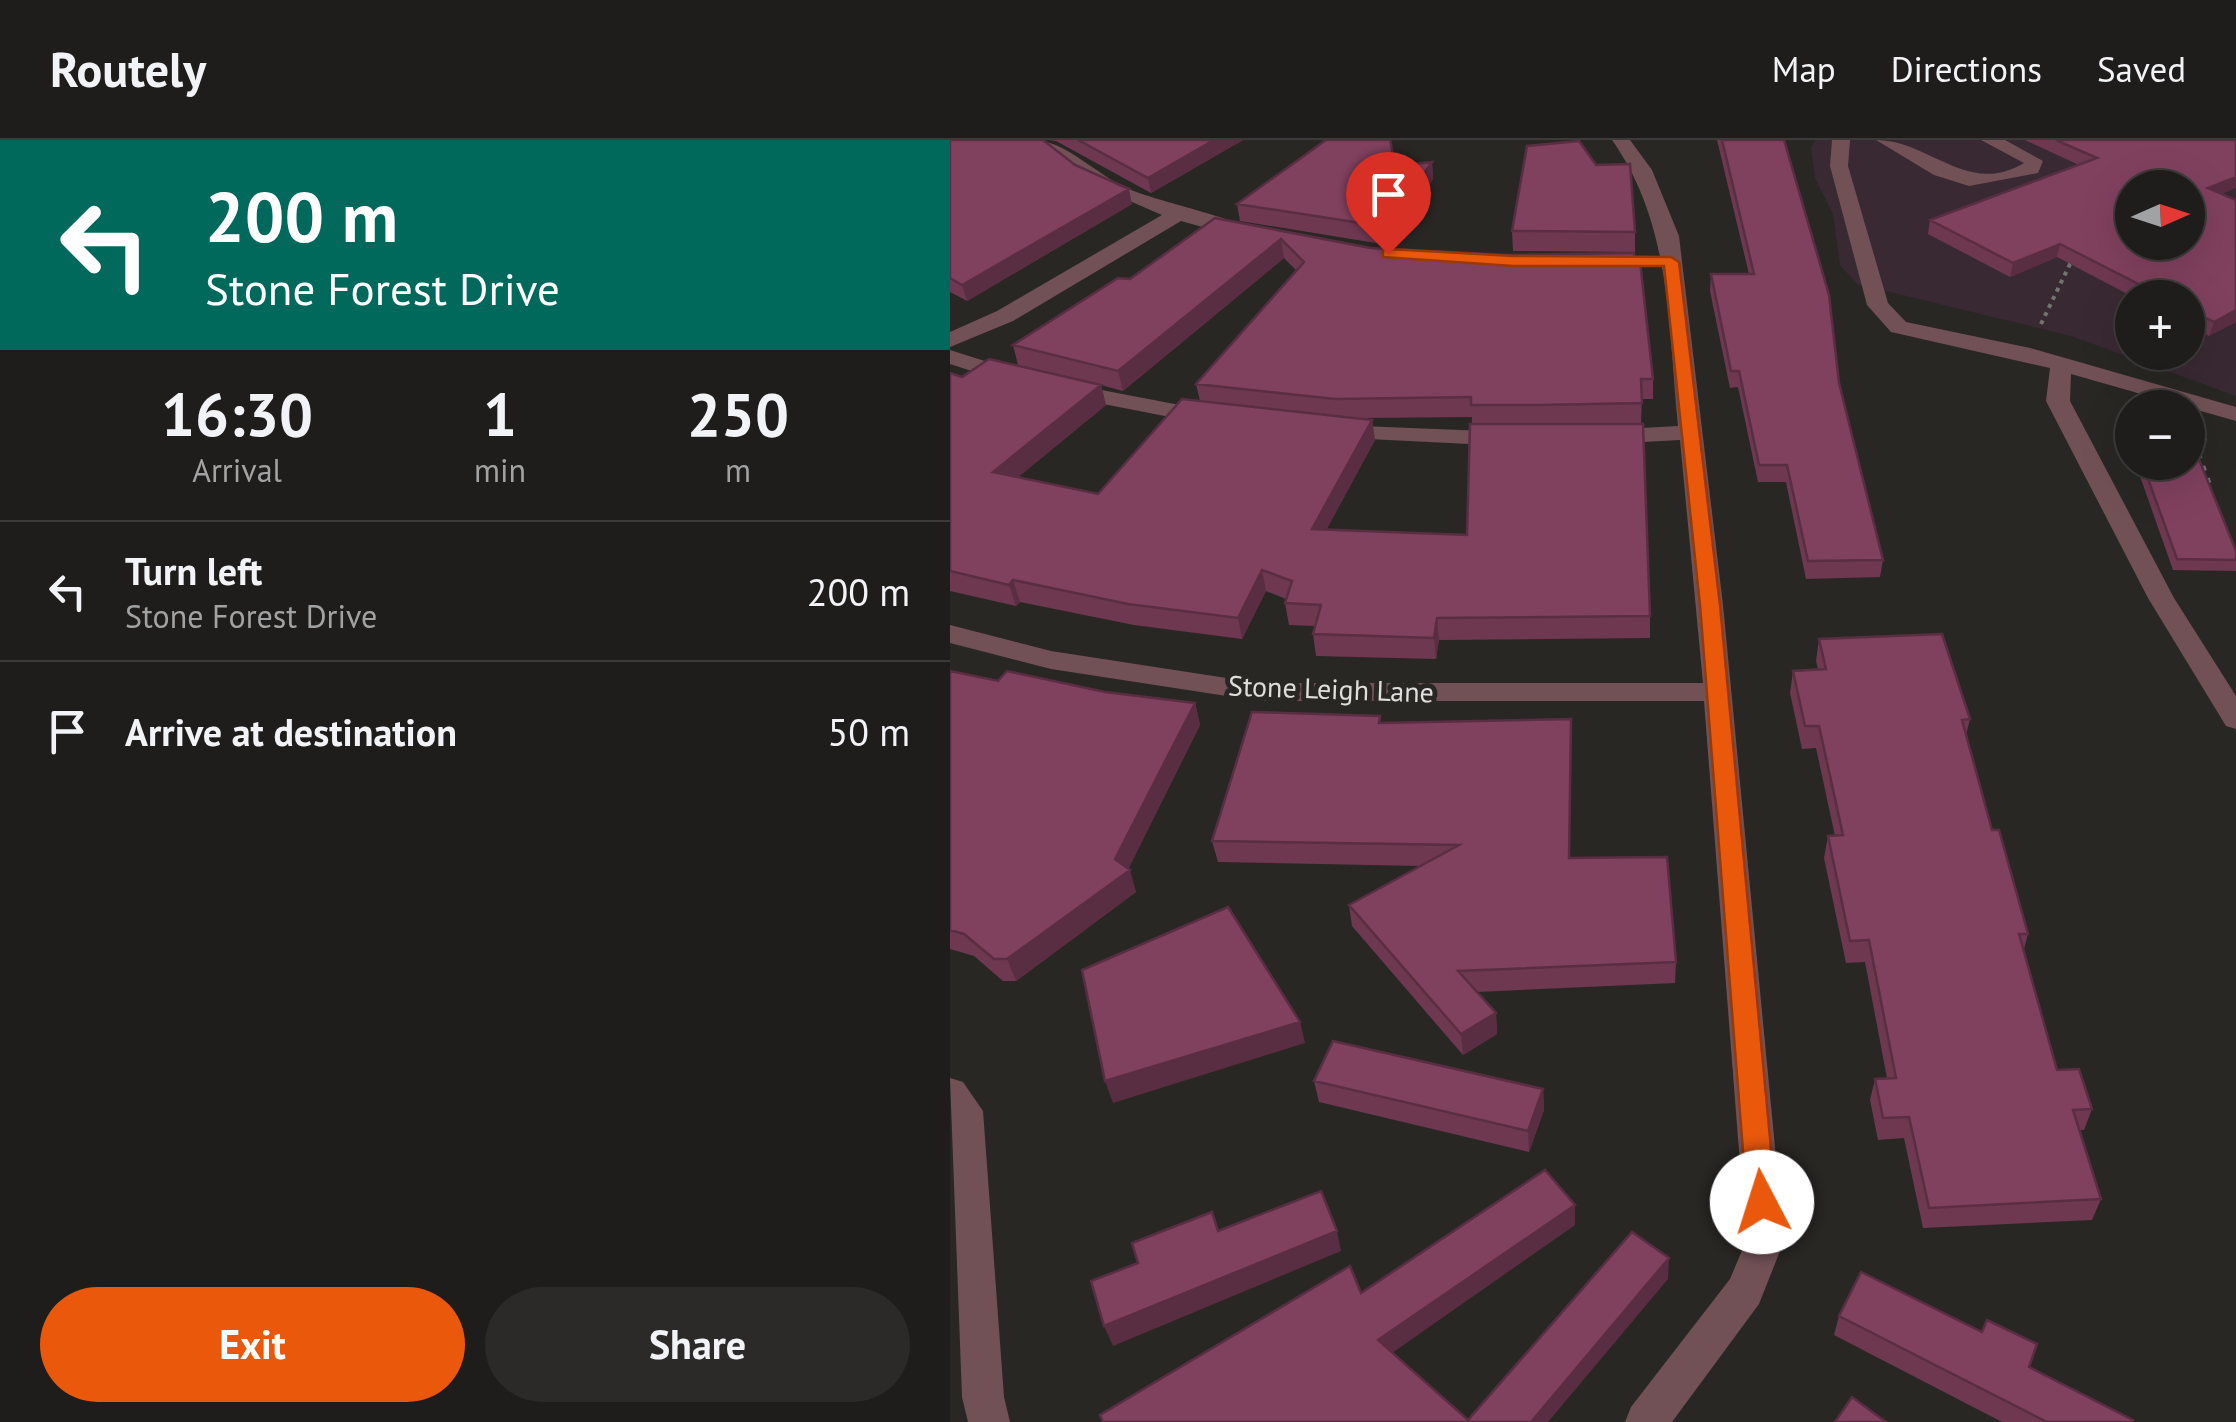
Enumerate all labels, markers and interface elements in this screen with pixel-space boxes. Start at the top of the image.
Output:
text: Routely [50,38,206,100]
text: Map [1772,46,1836,92]
text: Directions [1891,46,2042,92]
text: Saved [2097,46,2186,92]
pin [1346,152,1431,255]
icon: arrive [1361,167,1416,222]
north arrow [2115,170,2205,260]
map controls [2115,170,2205,480]
text: 200 m [205,171,398,261]
icon: left [40,180,170,310]
text: Stone Forest Drive [205,259,560,317]
button: + [2115,280,2205,370]
text: 16:30 [161,375,313,453]
text: 1 [483,375,517,453]
text: 250 [687,375,789,453]
button: − [2115,390,2205,480]
text: Arrival [192,449,282,491]
text: min [474,449,526,491]
text: m [725,449,751,491]
text: Turn left [125,546,262,595]
icon: left [40,564,95,619]
text: 200 m [807,567,910,616]
text: Stone Forest Drive [125,595,377,637]
street label: Stone Leigh Lane [1228,666,1435,711]
icon: arrive [40,704,95,759]
text: Arrive at destination [125,707,457,756]
text: 50 m [828,707,910,756]
position arrow [1710,1150,1814,1254]
button: Exit [40,1287,465,1402]
button: Share [485,1287,910,1402]

